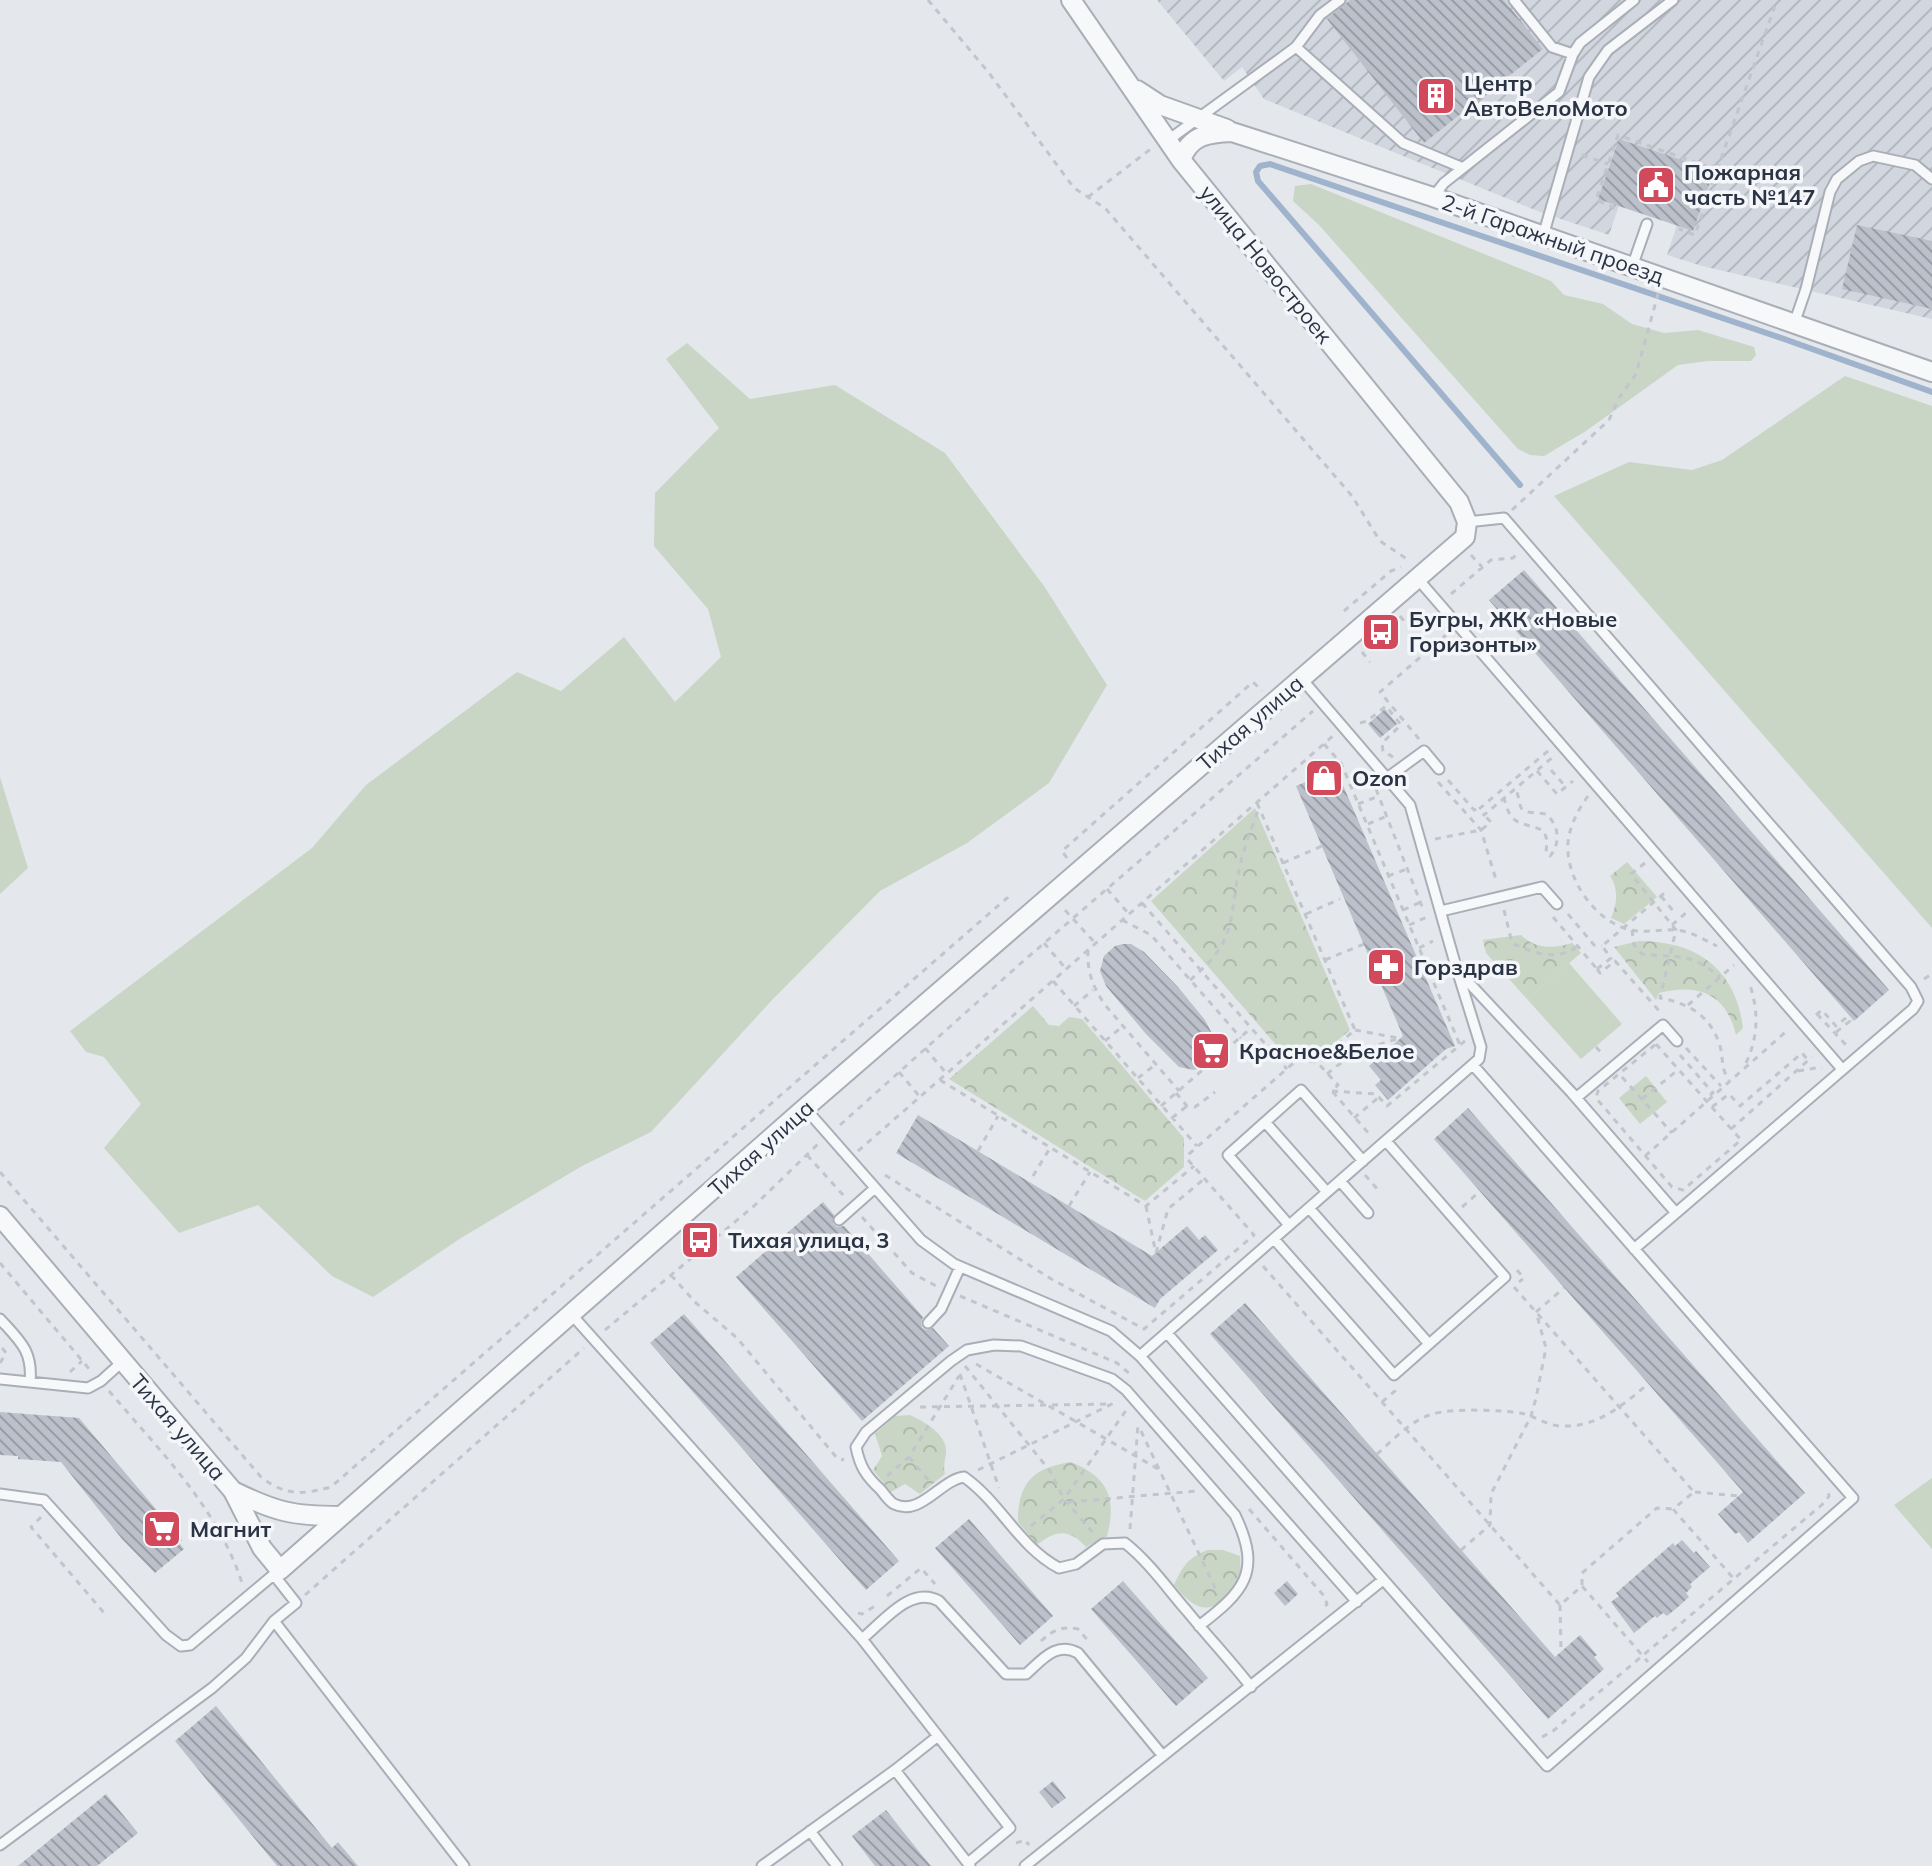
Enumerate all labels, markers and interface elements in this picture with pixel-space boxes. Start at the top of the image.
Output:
place label: Центр АвтоВелоМото [1464,69,1628,122]
building icon: Центр АвтоВелоМото [1415,75,1457,117]
place label: Пожарная часть №147 [1684,158,1815,211]
public building icon: Пожарная часть №147 [1635,164,1677,206]
street label: улица Новостроек [1193,179,1339,349]
street label: 2-й Гаражный проезд [1438,188,1668,290]
place label: Бугры, ЖК «Новые Горизонты» [1409,605,1617,658]
bus stop icon: Бугры, ЖК «Новые Горизонты» [1360,611,1402,653]
street label: Тихая улица [1191,669,1309,777]
shop icon: Ozon [1303,757,1345,799]
place label: Ozon [1352,764,1407,792]
pharmacy icon: Горздрав [1365,946,1407,988]
place label: Горздрав [1414,953,1518,981]
supermarket icon: Красное&Белое [1190,1030,1232,1072]
place label: Красное&Белое [1239,1037,1415,1065]
street label: Тихая улица [703,1093,819,1203]
bus stop icon: Тихая улица, 3 [679,1219,721,1261]
place label: Тихая улица, 3 [728,1226,889,1254]
street label: Тихая улица [124,1368,232,1486]
supermarket icon: Магнит [141,1508,183,1550]
place label: Магнит [190,1515,271,1543]

